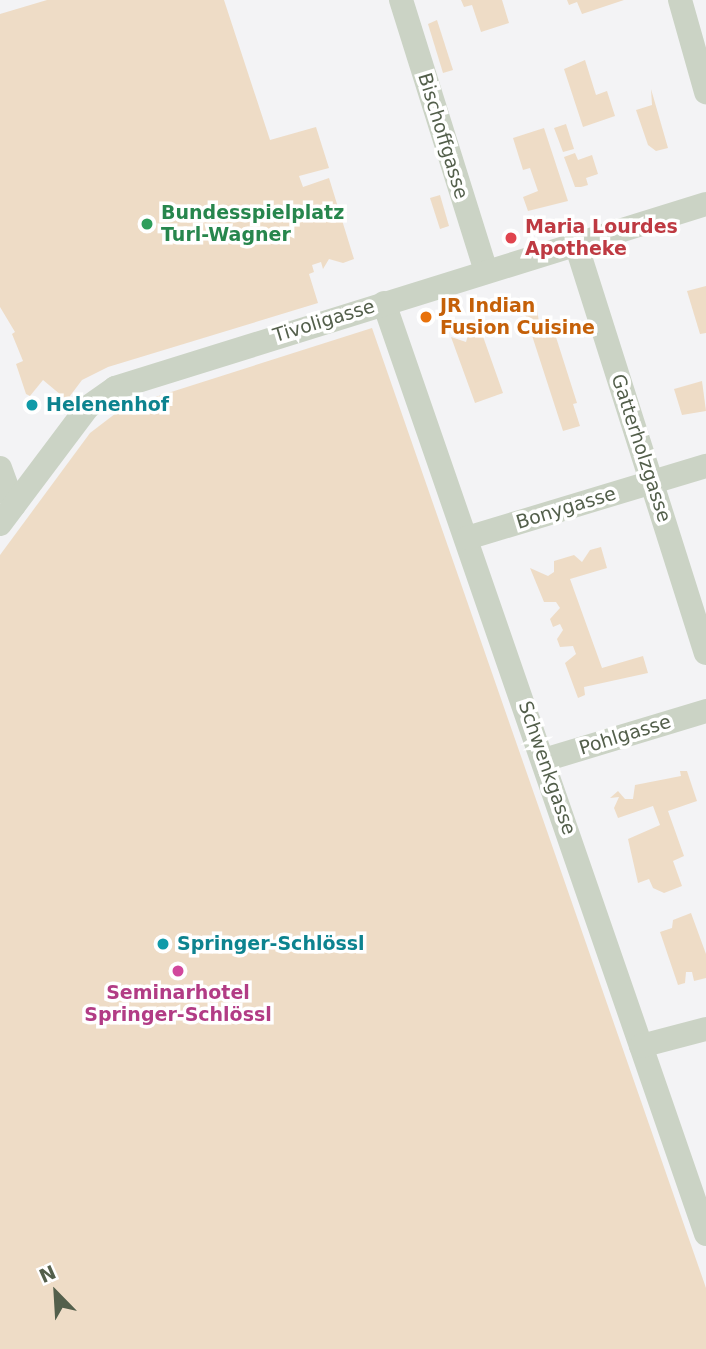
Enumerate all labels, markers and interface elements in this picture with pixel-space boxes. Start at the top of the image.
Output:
street label: Bischoffgasse [413,70,473,202]
place label: Bundesspielplatz Turl-Wagner [161,202,344,246]
marker: Bundesspielplatz Turl-Wagner [139,216,155,232]
place label: Maria Lourdes Apotheke [525,216,678,260]
marker: Maria Lourdes Apotheke [503,230,519,246]
street label: Tivoligasse [271,295,377,347]
place label: JR Indian Fusion Cuisine [440,295,595,339]
marker: JR Indian Fusion Cuisine [418,309,434,325]
street label: Gatterholzgasse [606,371,676,525]
place label: Helenenhof [46,394,169,416]
marker: Helenenhof [24,397,40,413]
street label: Bonygasse [513,482,619,534]
street label: Schwenkgasse [513,698,581,838]
street label: Pohlgasse [576,710,674,760]
place label: Springer-Schlössl [177,933,365,955]
marker: Springer-Schlössl [155,936,171,952]
marker: Seminarhotel Springer-Schlössl [170,963,186,979]
place label: Seminarhotel Springer-Schlössl [84,982,272,1026]
north arrow [21,1258,91,1328]
text: N [36,1261,59,1287]

